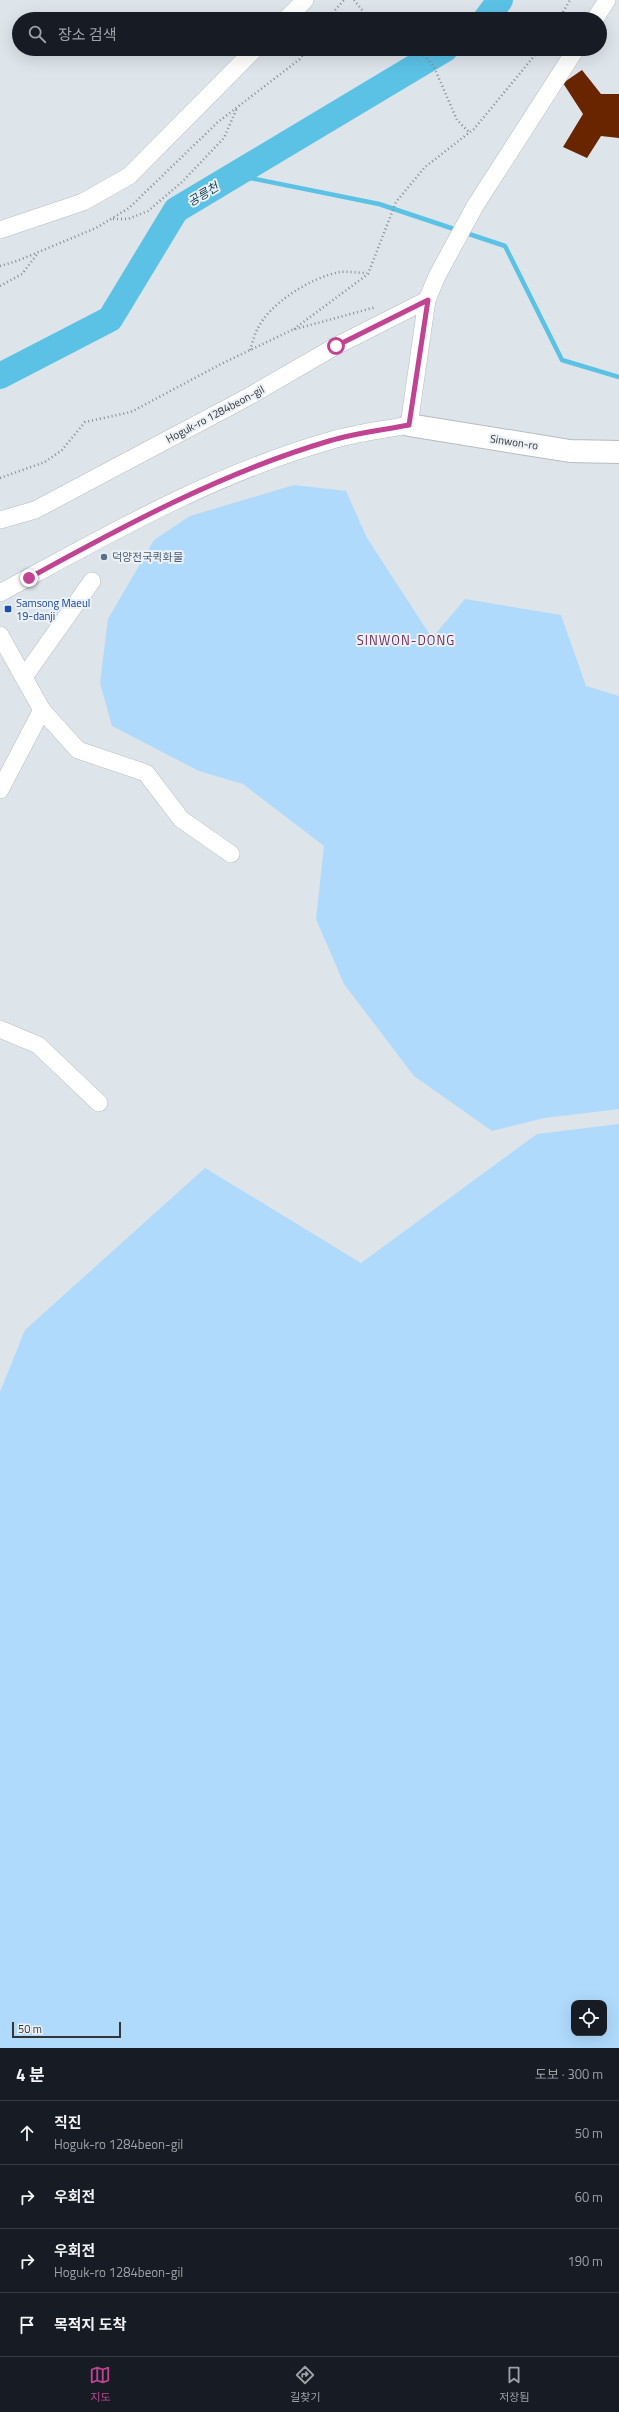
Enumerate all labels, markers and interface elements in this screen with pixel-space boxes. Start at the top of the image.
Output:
search box [12,12,607,56]
icon: search [26,23,48,45]
text: 장소 검색 [58,23,117,46]
water label: 공릉천 [184,176,224,211]
route start [327,337,345,355]
street label: Hoguk-ro 1284beon-gil [163,381,267,447]
street label: Sinwon-ro [489,430,539,454]
place label: 덕양전국퀵화물 [112,549,183,565]
marker: 덕양전국퀵화물 [99,552,109,562]
route end [20,569,38,587]
place label: Samsong Maeul 19-danji [16,595,90,624]
marker: Samsong Maeul 19-danji [3,604,13,614]
district label: SINWON-DONG [357,630,455,650]
map controls [571,2000,607,2036]
button: locate [571,2000,607,2036]
scale bar [12,2020,121,2039]
text: 50 m [18,2021,42,2037]
text: 4 분 [16,2062,45,2088]
text: 도보 · 300 m [535,2064,603,2084]
text: 직진 [54,2111,82,2134]
icon: ahead [16,2122,38,2144]
text: 50 m [575,2123,603,2143]
text: Hoguk-ro 1284beon-gil [54,2134,183,2154]
text: 우회전 [54,2185,95,2208]
icon: right [16,2186,38,2208]
text: 60 m [575,2187,603,2207]
text: 우회전 [54,2239,95,2262]
icon: right [16,2250,38,2272]
text: 190 m [567,2251,603,2271]
text: Hoguk-ro 1284beon-gil [54,2262,183,2282]
text: 목적지 도착 [54,2313,126,2336]
icon: arrive [16,2314,38,2336]
tab: 지도 [89,2364,111,2405]
tab: 길찾기 [290,2364,321,2405]
tab: 저장됨 [499,2364,530,2405]

